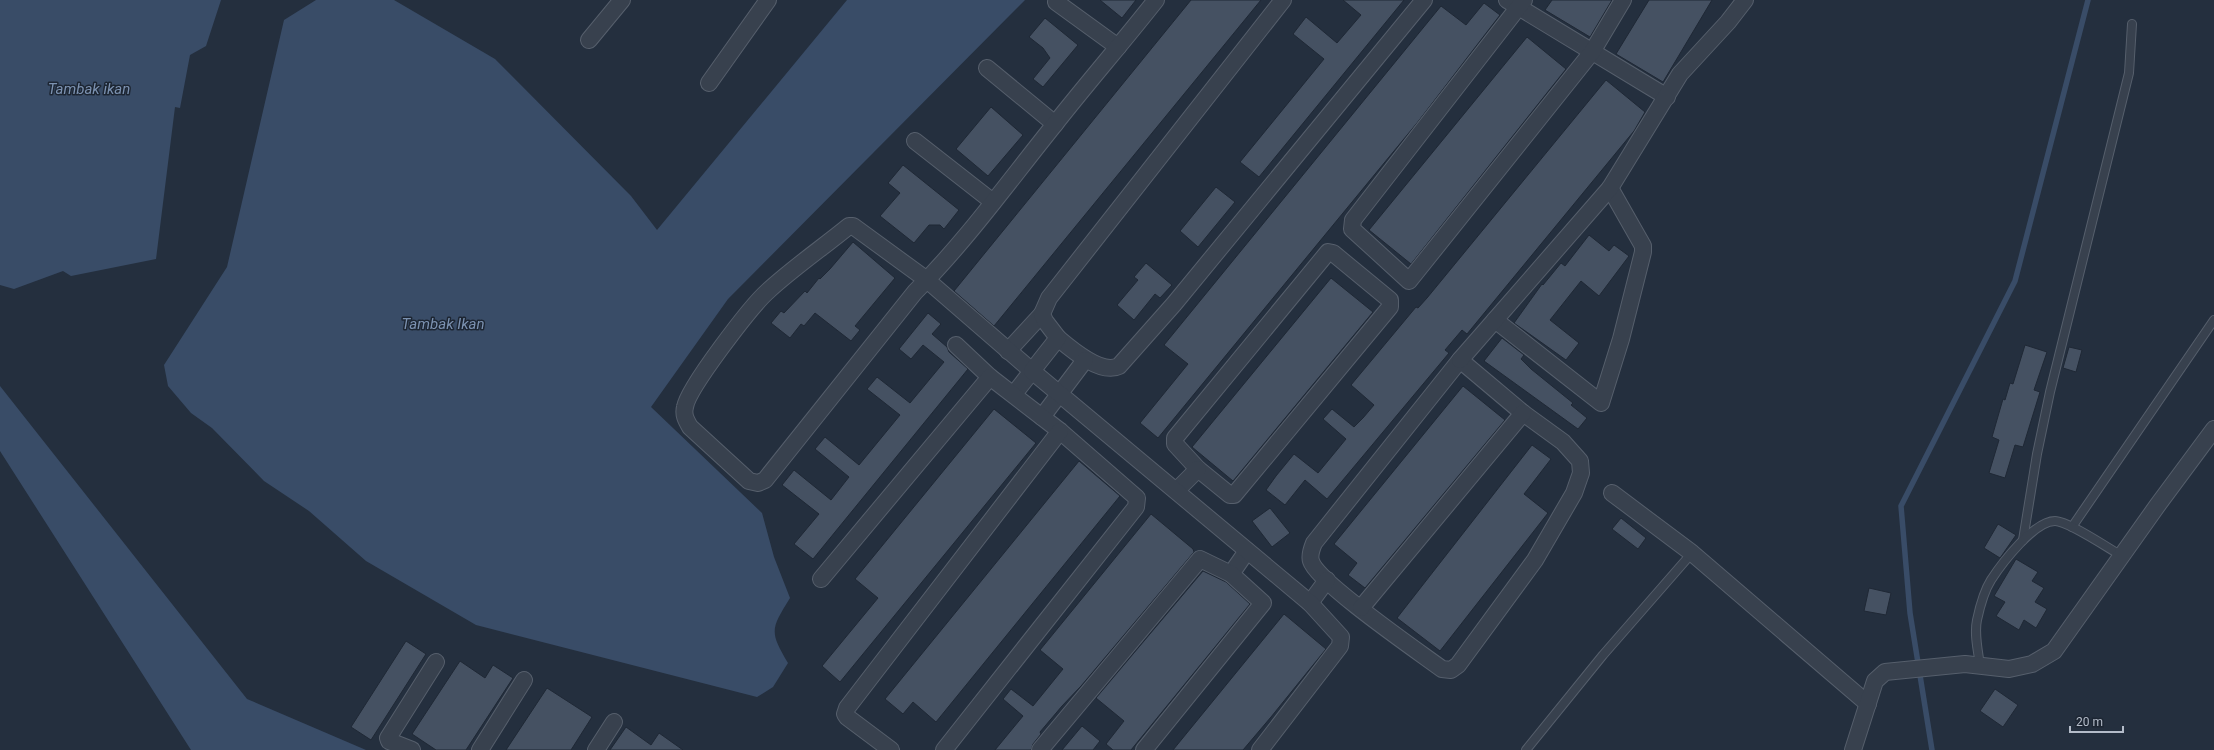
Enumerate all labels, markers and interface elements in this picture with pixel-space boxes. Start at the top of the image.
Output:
water label: Tambak ikan [48,80,130,98]
water label: Tambak Ikan [402,315,484,333]
scale bar [2070,708,2123,734]
text: 20 m [2076,715,2103,729]

